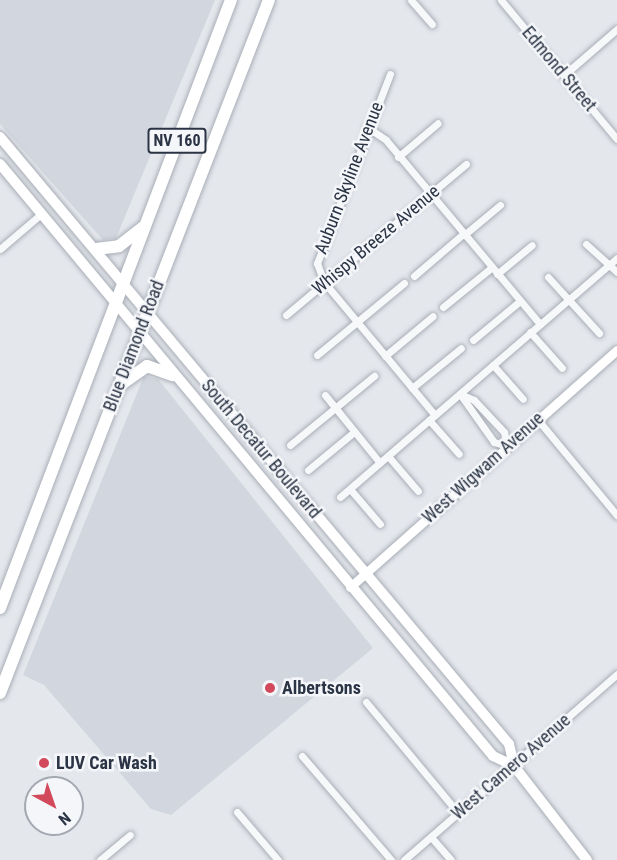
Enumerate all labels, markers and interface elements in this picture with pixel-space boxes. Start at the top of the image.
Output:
street label: Edmond Street [517,22,601,116]
street label: Auburn Skyline Avenue [310,99,388,257]
road number: NV 160 [147,128,207,154]
street label: Whispy Breeze Avenue [308,181,444,299]
street label: Blue Diamond Road [99,277,169,415]
street label: South Decatur Boulevard [196,375,326,523]
street label: West Wigwam Avenue [418,408,548,528]
place label: Albertsons [282,677,361,699]
marker: Albertsons [263,681,277,695]
street label: West Camero Avenue [447,709,575,825]
place label: LUV Car Wash [56,752,157,774]
marker: LUV Car Wash [37,756,51,770]
north arrow [24,776,84,836]
text: N [55,808,74,829]

